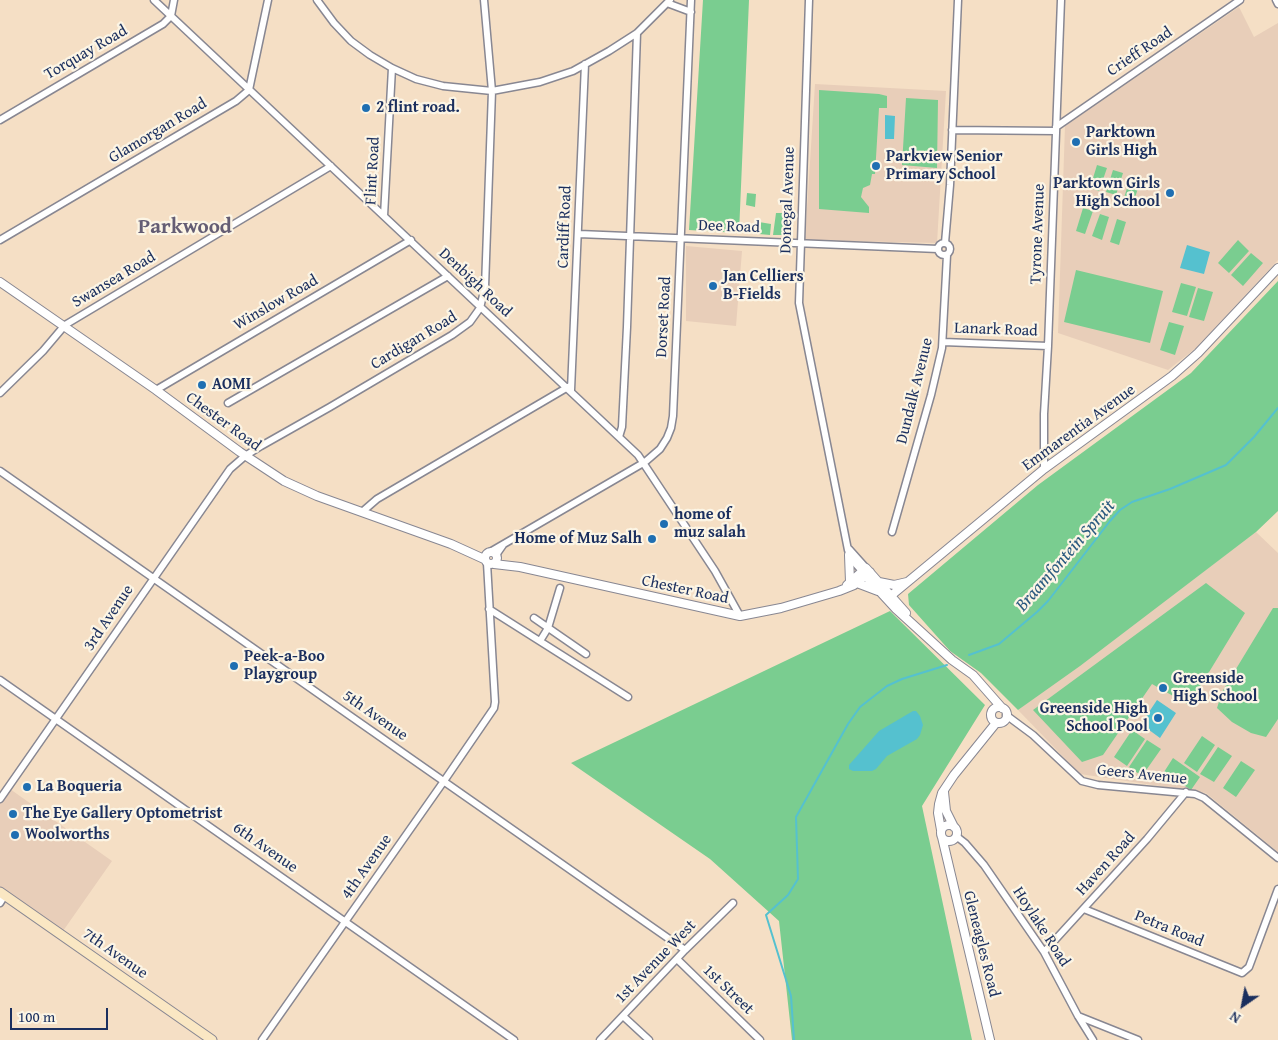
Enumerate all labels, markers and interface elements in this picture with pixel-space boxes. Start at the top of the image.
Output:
street label: Torquay Road [41,22,131,84]
street label: Crieff Road [1104,23,1176,81]
street label: Glamorgan Road [106,94,210,168]
place label: 2 flint road. [376,98,460,118]
marker: 2 flint road. [360,102,372,114]
place label: Parktown Girls High [1086,123,1157,161]
street label: Flint Road [362,136,384,206]
marker: Parktown Girls High [1070,136,1082,148]
street label: Donegal Avenue [777,146,799,254]
place label: Parkview Senior Primary School [886,147,1003,185]
marker: Parkview Senior Primary School [870,160,882,172]
place label: Parktown Girls High School [1053,174,1160,212]
street label: Tyrone Avenue [1027,183,1049,285]
street label: Cardiff Road [554,185,576,269]
marker: Parktown Girls High School [1164,187,1176,199]
district label: Parkwood [138,215,232,241]
street label: Dee Road [698,216,760,238]
street label: Denbigh Road [434,244,516,322]
street label: Swansea Road [69,248,159,312]
place label: Jan Celliers B-Fields [723,267,804,305]
street label: Winslow Road [230,271,322,335]
street label: Dorset Road [652,276,676,358]
marker: Jan Celliers B-Fields [707,280,719,292]
street label: Cardigan Road [367,308,461,374]
street label: Lanark Road [954,319,1038,341]
street label: Dundalk Avenue [893,336,937,446]
place label: AOMI [212,375,251,395]
marker: AOMI [196,379,208,391]
street label: Emmarentia Avenue [1019,381,1139,475]
street label: Chester Road [182,388,264,456]
water label: Braamfontein Spruit [1012,496,1120,616]
place label: home of muz salah [674,505,746,543]
marker: home of muz salah [658,518,670,530]
place label: Home of Muz Salh [515,529,642,549]
marker: Home of Muz Salh [646,533,658,545]
street label: Chester Road [640,571,730,609]
street label: 3rd Avenue [80,581,138,655]
place label: Peek-a-Boo Playgroup [244,647,325,685]
marker: Peek-a-Boo Playgroup [228,660,240,672]
place label: Greenside High School [1173,669,1257,707]
marker: Greenside High School [1157,682,1169,694]
street label: 5th Avenue [339,687,411,745]
place label: Greenside High School Pool [1040,699,1148,737]
marker: Greenside High School Pool [1152,712,1164,724]
street label: Geers Avenue [1096,761,1188,789]
place label: La Boqueria [37,777,122,797]
marker: La Boqueria [21,781,33,793]
place label: The Eye Gallery Optometrist [23,804,222,824]
marker: The Eye Gallery Optometrist [7,808,19,820]
street label: 6th Avenue [229,819,301,877]
place label: Woolworths [25,825,110,845]
street label: Haven Road [1072,828,1140,900]
marker: Woolworths [9,829,21,841]
street label: 4th Avenue [338,831,396,903]
street label: Hoylake Road [1008,884,1074,970]
street label: Gleneagles Road [959,889,1003,999]
street label: Petra Road [1132,906,1206,952]
street label: 1st Avenue West [611,916,701,1008]
street label: 7th Avenue [79,925,151,983]
street label: 1st Street [698,961,758,1019]
north arrow [1218,980,1268,1030]
scale bar [12,998,110,1030]
text: 100 m [18,1006,55,1027]
text: N [1225,1007,1244,1029]

